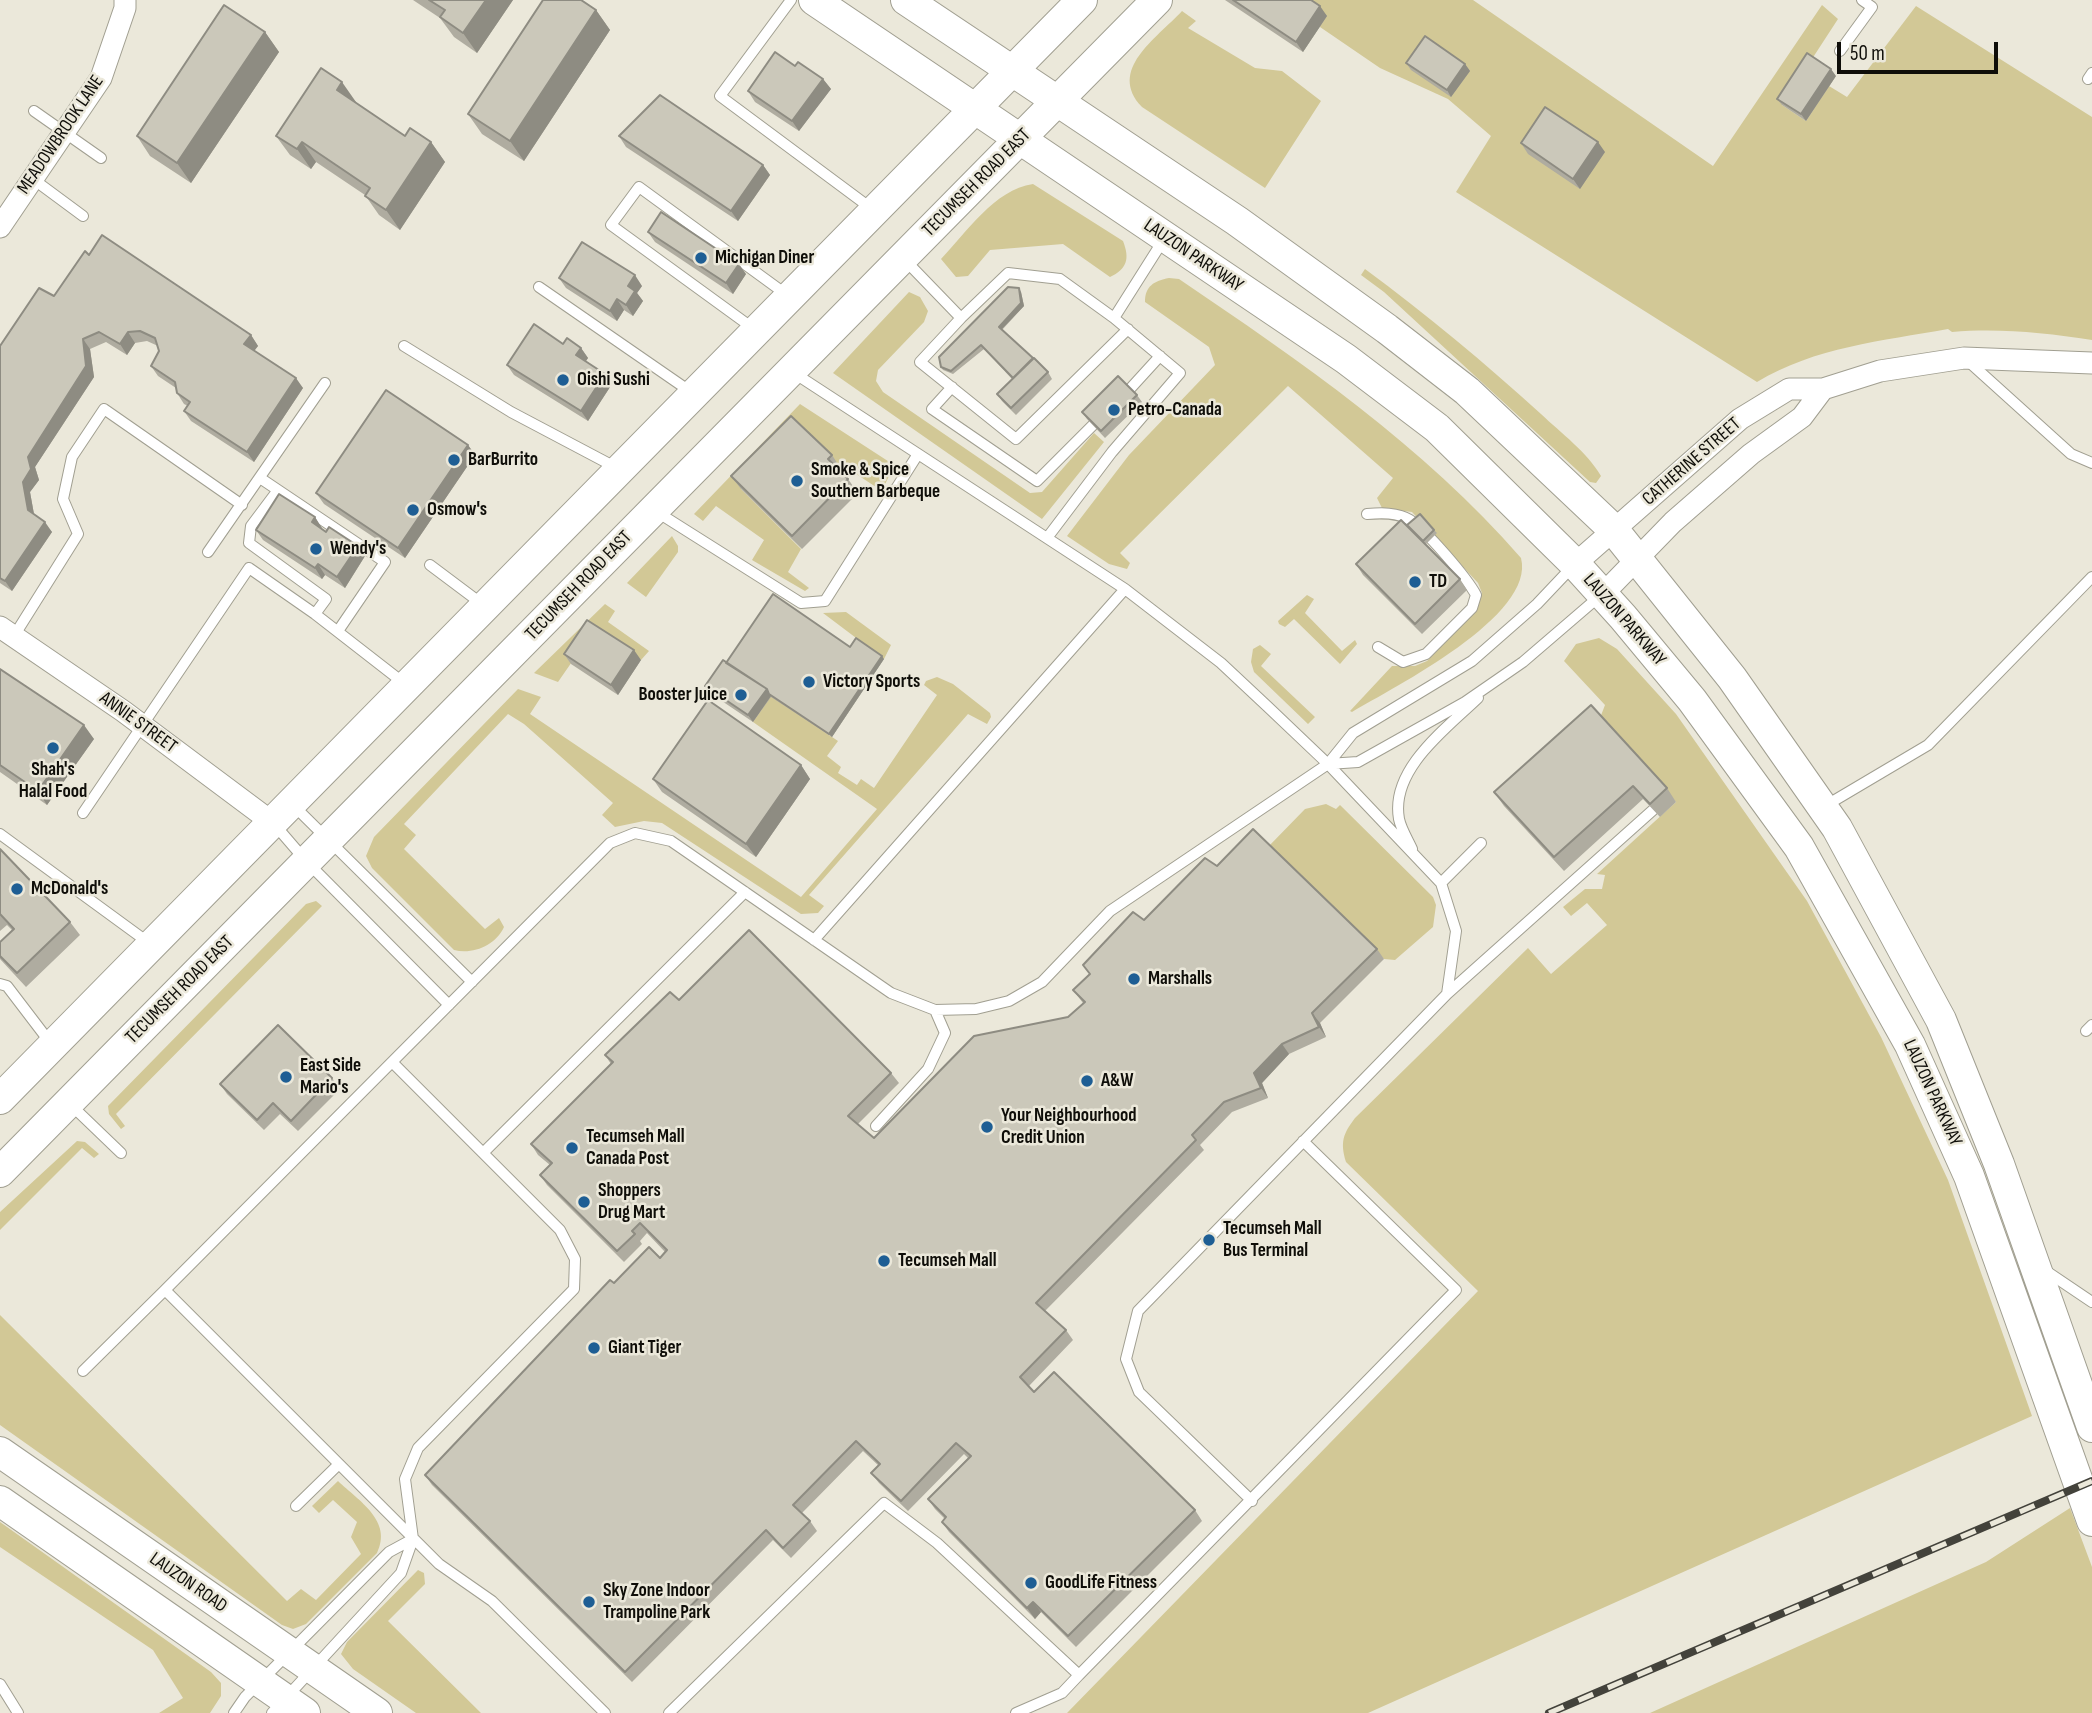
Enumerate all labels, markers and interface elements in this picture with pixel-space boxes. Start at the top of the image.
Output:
scale bar [1840,28,2001,72]
text: 50 m [1850,41,1885,66]
street label: MEADOWBROOK LANE [13,71,109,199]
street label: TECUMSEH ROAD EAST [918,124,1036,242]
street label: LAUZON PARKWAY [1139,214,1247,298]
place label: Michigan Diner [715,247,814,269]
marker: Michigan Diner [693,250,709,266]
place label: Oishi Sushi [577,369,650,391]
marker: Oishi Sushi [555,372,571,388]
place label: Petro-Canada [1128,399,1222,421]
marker: Petro-Canada [1106,402,1122,418]
street label: CATHERINE STREET [1638,413,1746,511]
place label: BarBurrito [468,449,538,471]
marker: BarBurrito [446,452,462,468]
place label: Smoke & Spice Southern Barbeque [811,459,940,503]
marker: Smoke & Spice Southern Barbeque [789,473,805,489]
place label: Osmow's [427,499,487,521]
marker: Osmow's [405,502,421,518]
street label: TECUMSEH ROAD EAST [521,526,637,646]
place label: Wendy's [330,538,386,560]
marker: Wendy's [308,541,324,557]
street label: LAUZON PARKWAY [1578,569,1670,671]
place label: TD [1429,571,1447,593]
marker: TD [1407,574,1423,590]
place label: Victory Sports [823,671,920,693]
marker: Victory Sports [801,674,817,690]
place label: Booster Juice [638,684,727,706]
street label: ANNIE STREET [95,687,181,759]
marker: Booster Juice [733,687,749,703]
marker: Shah's Halal Food [45,740,61,756]
place label: Shah's Halal Food [19,759,87,803]
place label: McDonald's [31,878,108,900]
marker: McDonald's [9,881,25,897]
street label: TECUMSEH ROAD EAST [121,931,239,1049]
place label: Marshalls [1148,968,1212,990]
marker: Marshalls [1126,971,1142,987]
street label: LAUZON PARKWAY [1897,1036,1967,1150]
place label: East Side Mario's [300,1055,361,1099]
marker: East Side Mario's [278,1069,294,1085]
place label: A&W [1101,1070,1133,1092]
marker: A&W [1079,1073,1095,1089]
place label: Your Neighbourhood Credit Union [1001,1105,1137,1149]
marker: Your Neighbourhood Credit Union [979,1119,995,1135]
place label: Tecumseh Mall Canada Post [586,1126,684,1170]
marker: Tecumseh Mall Canada Post [564,1140,580,1156]
place label: Shoppers Drug Mart [598,1180,665,1224]
marker: Shoppers Drug Mart [576,1194,592,1210]
place label: Tecumseh Mall Bus Terminal [1223,1218,1321,1262]
marker: Tecumseh Mall Bus Terminal [1201,1232,1217,1248]
place label: Tecumseh Mall [898,1250,996,1272]
marker: Tecumseh Mall [876,1253,892,1269]
place label: Giant Tiger [608,1337,681,1359]
marker: Giant Tiger [586,1340,602,1356]
street label: LAUZON ROAD [145,1548,231,1618]
place label: GoodLife Fitness [1045,1572,1157,1594]
marker: GoodLife Fitness [1023,1575,1039,1591]
place label: Sky Zone Indoor Trampoline Park [603,1580,710,1624]
marker: Sky Zone Indoor Trampoline Park [581,1594,597,1610]

